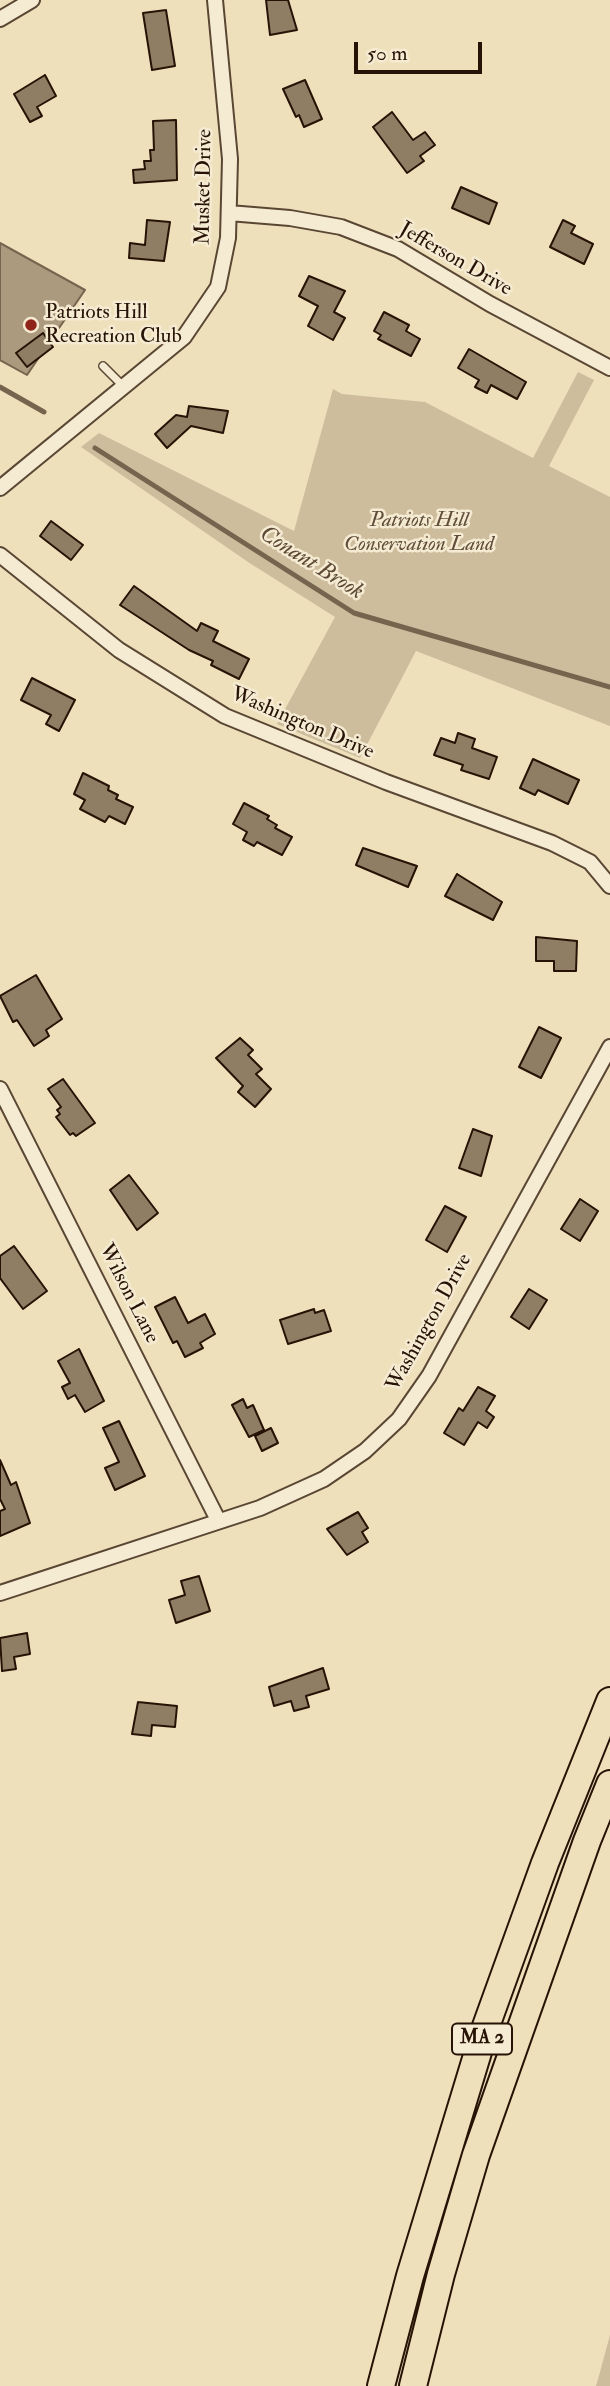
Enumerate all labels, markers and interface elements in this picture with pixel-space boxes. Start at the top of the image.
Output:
scale bar [358,28,486,72]
text: 50 m [367,40,408,67]
street label: Musket Drive [191,129,219,245]
street label: Jefferson Drive [394,218,516,302]
place label: Patriots Hill Recreation Club [45,300,182,350]
marker: Patriots Hill Recreation Club [23,317,39,333]
park label: Patriots Hill Conservation Land [344,508,494,558]
water label: Conant Brook [254,521,368,607]
street label: Washington Drive [227,682,377,766]
street label: Wilson Lane [92,1240,164,1348]
street label: Washington Drive [382,1250,478,1396]
road number: MA 2 [452,2024,512,2054]

